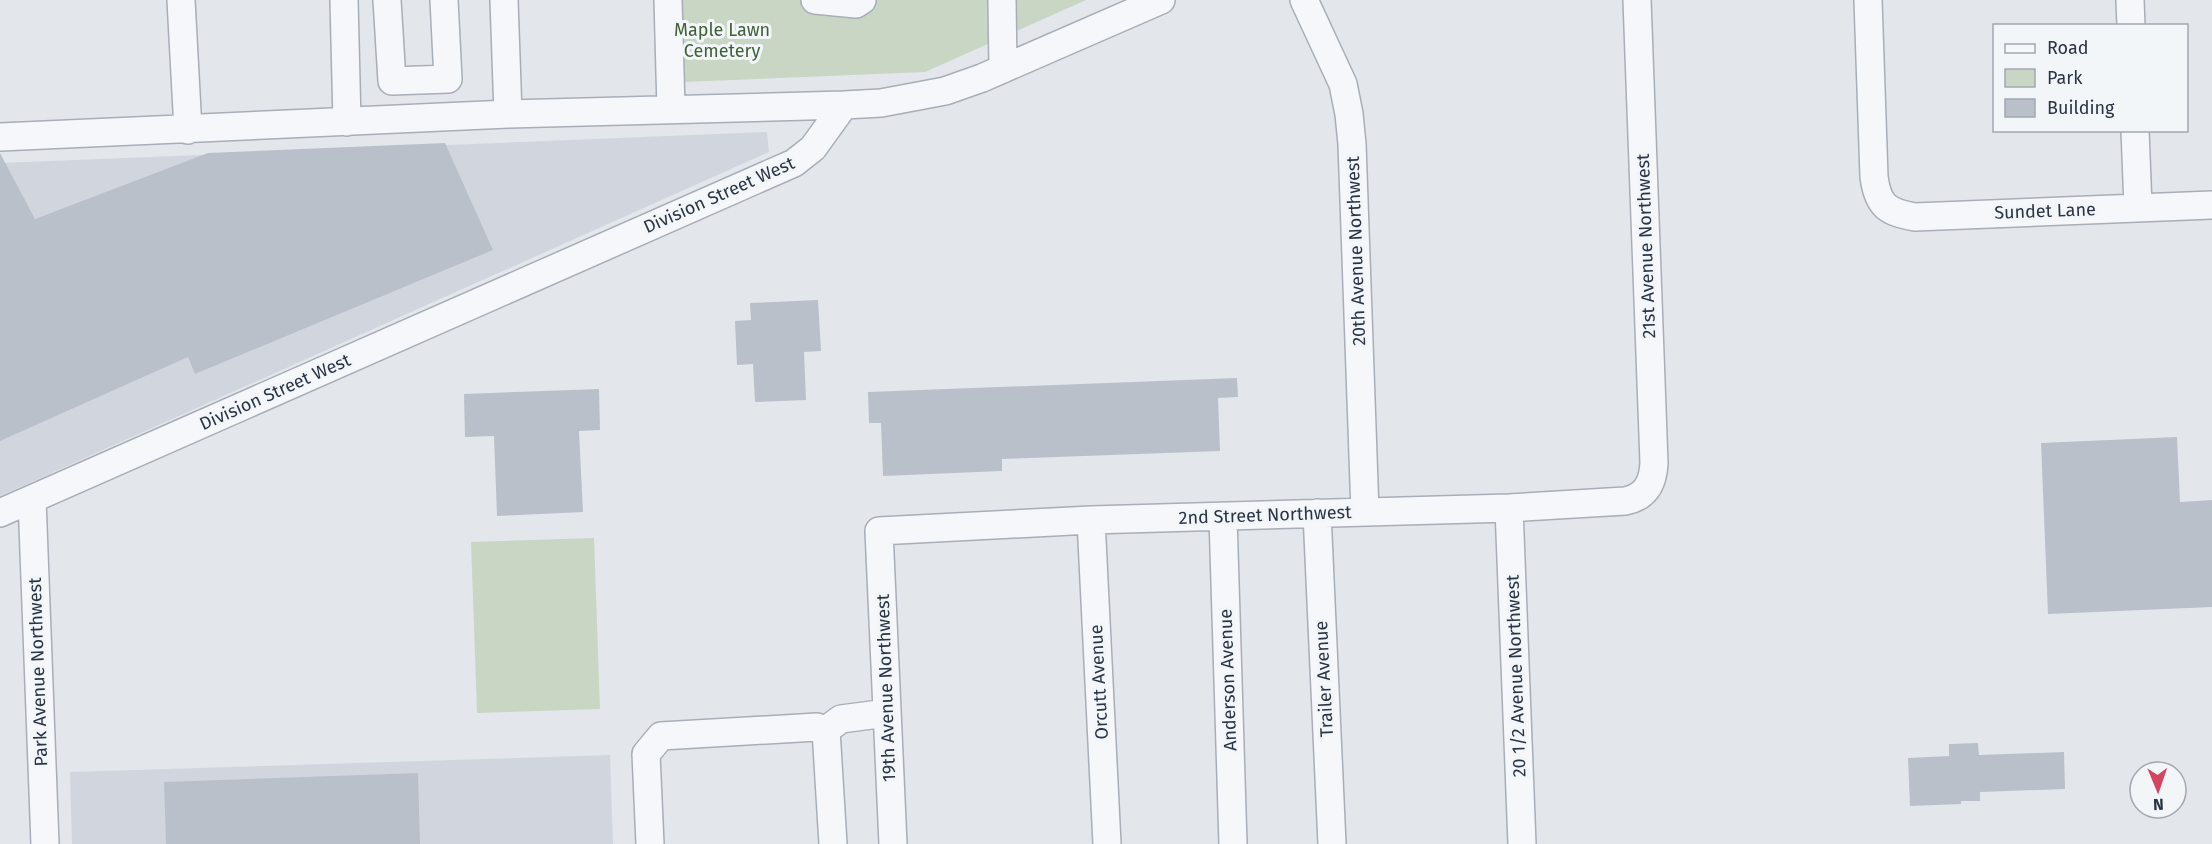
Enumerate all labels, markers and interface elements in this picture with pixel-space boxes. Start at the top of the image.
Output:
park label: Maple Lawn Cemetery [674,19,770,62]
legend [1993,24,2188,132]
text: Road [2047,37,2089,59]
text: Park [2047,67,2083,89]
text: Building [2047,97,2115,119]
street label: Division Street West [640,152,798,238]
street label: 21st Avenue Northwest [1632,153,1660,339]
street label: 20th Avenue Northwest [1342,155,1370,346]
street label: Sundet Lane [1994,198,2096,224]
street label: Division Street West [196,349,354,435]
street label: 2nd Street Northwest [1178,501,1352,529]
street label: 20 1/2 Avenue Northwest [1501,574,1531,778]
street label: Park Avenue Northwest [24,577,52,767]
street label: 19th Avenue Northwest [872,593,900,782]
street label: Anderson Avenue [1215,609,1241,751]
street label: Trailer Avenue [1310,620,1338,738]
street label: Orcutt Avenue [1085,624,1113,740]
north arrow [2128,760,2188,820]
text: N [2153,795,2164,814]

